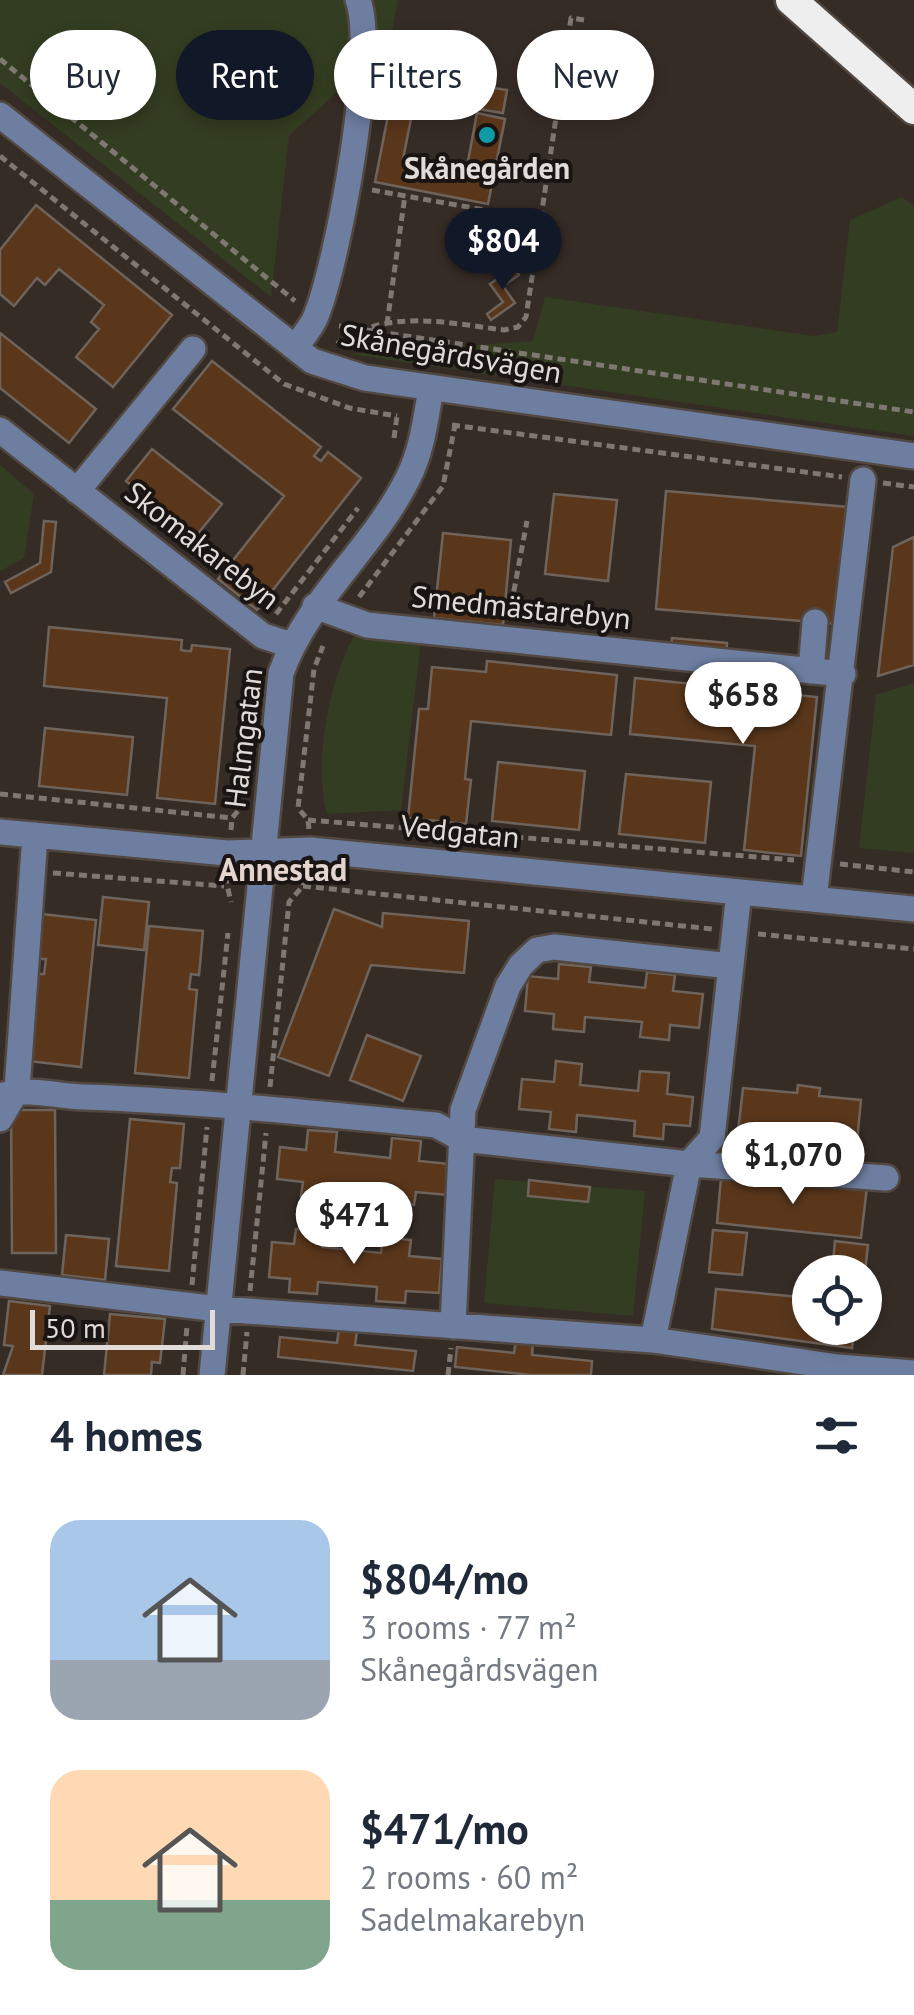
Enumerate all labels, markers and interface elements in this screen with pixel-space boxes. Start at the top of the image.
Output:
chip: Buy [30,30,156,120]
chip: Rent [176,30,314,120]
chip: Filters [334,30,497,120]
chip: New [517,30,654,120]
marker: Skånegården [476,124,498,146]
place label: Skånegården [404,148,570,187]
pin: $804 [444,208,562,293]
text: $804 [467,219,539,261]
street label: Skånegårdsvägen [338,314,565,391]
street label: Skomakarebyn [118,472,288,617]
street label: Smedmästarebyn [410,576,633,637]
pin: $658 [684,662,802,747]
street label: Halmgatan [215,666,270,810]
text: $658 [707,673,779,715]
street label: Vedgatan [398,805,521,856]
district label: Annestad [219,848,347,890]
pin: $1,070 [712,1122,874,1207]
text: $1,070 [744,1133,842,1175]
pin: $471 [295,1182,413,1267]
text: $471 [318,1193,390,1235]
map controls [792,1255,882,1345]
button: locate [792,1255,882,1345]
scale bar [30,1305,215,1350]
text: 50 m [45,1309,106,1346]
text: 4 homes [50,1408,203,1463]
icon: filters [809,1408,864,1463]
text: $804/mo [360,1551,529,1606]
icon: home [130,1560,250,1680]
text: 3 rooms · 77 m² [360,1606,577,1648]
text: Skånegårdsvägen [360,1648,598,1690]
text: $471/mo [360,1801,529,1856]
icon: home [130,1810,250,1930]
text: 2 rooms · 60 m² [360,1856,578,1898]
text: Sadelmakarebyn [360,1898,585,1940]

